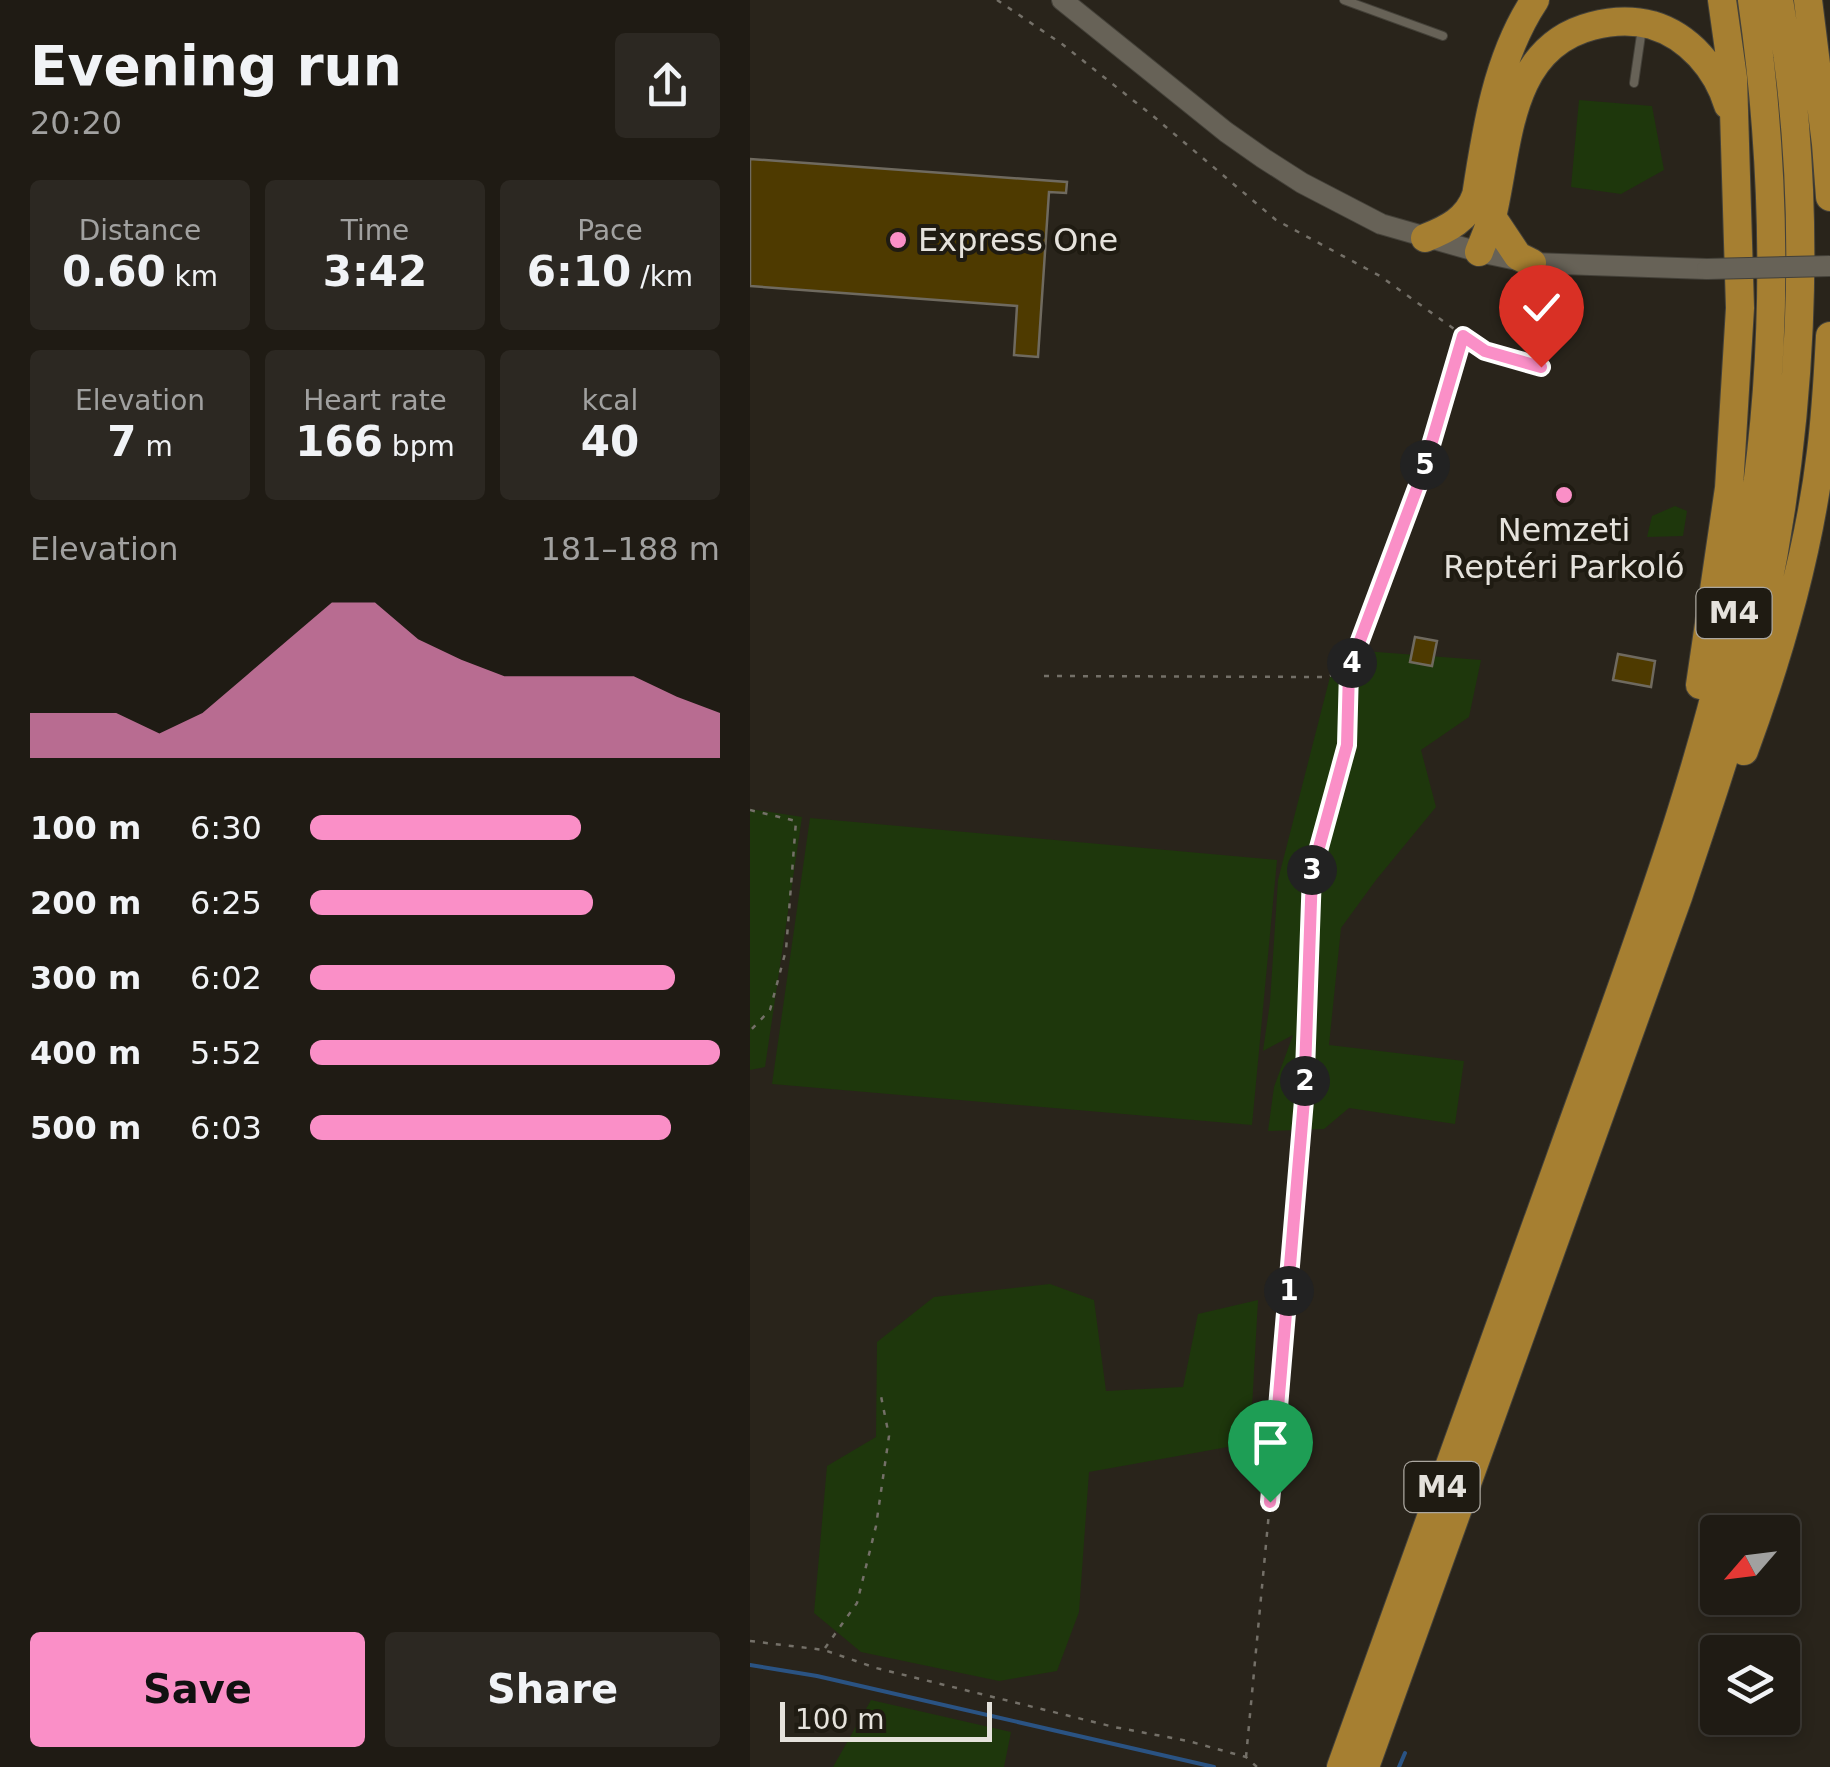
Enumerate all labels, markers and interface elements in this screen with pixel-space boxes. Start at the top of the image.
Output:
button: share [615,33,720,138]
text: Evening run [30,34,402,98]
text: 20:20 [30,104,122,142]
text: Distance [79,214,201,247]
text: Time [341,214,409,247]
text: Pace [577,214,643,247]
place label: Express One [918,221,1118,259]
marker: Express One [887,229,909,251]
text: 0.60 [62,247,166,296]
text: 3:42 [323,247,427,296]
text: 6:10 [527,247,631,296]
text: km [166,260,218,293]
text: /km [631,260,693,293]
pin [1499,265,1584,368]
icon: check [1514,280,1569,335]
text: Elevation [75,384,205,417]
text: Heart rate [303,384,447,417]
text: kcal [582,384,638,417]
text: 7 [107,417,137,466]
text: 166 [295,417,383,466]
text: 40 [581,417,639,466]
text: m [137,430,173,463]
text: bpm [383,430,455,463]
pin: 5 [1400,440,1450,490]
text: 5 [1415,448,1435,481]
marker: Nemzeti Reptéri Parkoló [1553,484,1575,506]
place label: Nemzeti Reptéri Parkoló [1443,511,1685,586]
text: Elevation [30,530,179,568]
text: 181–188 m [541,530,720,568]
road number: M4 [1696,588,1772,638]
pin: 4 [1327,638,1377,688]
text: 4 [1342,646,1362,679]
text: 100 m [30,809,141,847]
text: 6:30 [190,809,262,847]
pin: 3 [1287,845,1337,895]
text: 3 [1302,853,1322,886]
text: 200 m [30,884,141,922]
text: 6:25 [190,884,262,922]
text: 300 m [30,959,141,997]
text: 6:02 [190,959,262,997]
text: 400 m [30,1034,141,1072]
text: 5:52 [190,1034,262,1072]
pin: 2 [1280,1056,1330,1106]
text: 2 [1295,1064,1315,1097]
text: 500 m [30,1109,141,1147]
text: 6:03 [190,1109,262,1147]
pin: 1 [1264,1266,1314,1316]
text: 1 [1279,1274,1299,1307]
pin [1228,1400,1313,1503]
icon: arrive [1243,1415,1298,1470]
road number: M4 [1404,1462,1480,1512]
north arrow [1700,1515,1800,1615]
map controls [1700,1515,1800,1735]
button: Save [30,1632,365,1747]
button: Share [385,1632,720,1747]
button: layers [1700,1635,1800,1735]
scale bar [780,1697,992,1742]
text: 100 m [795,1703,885,1736]

